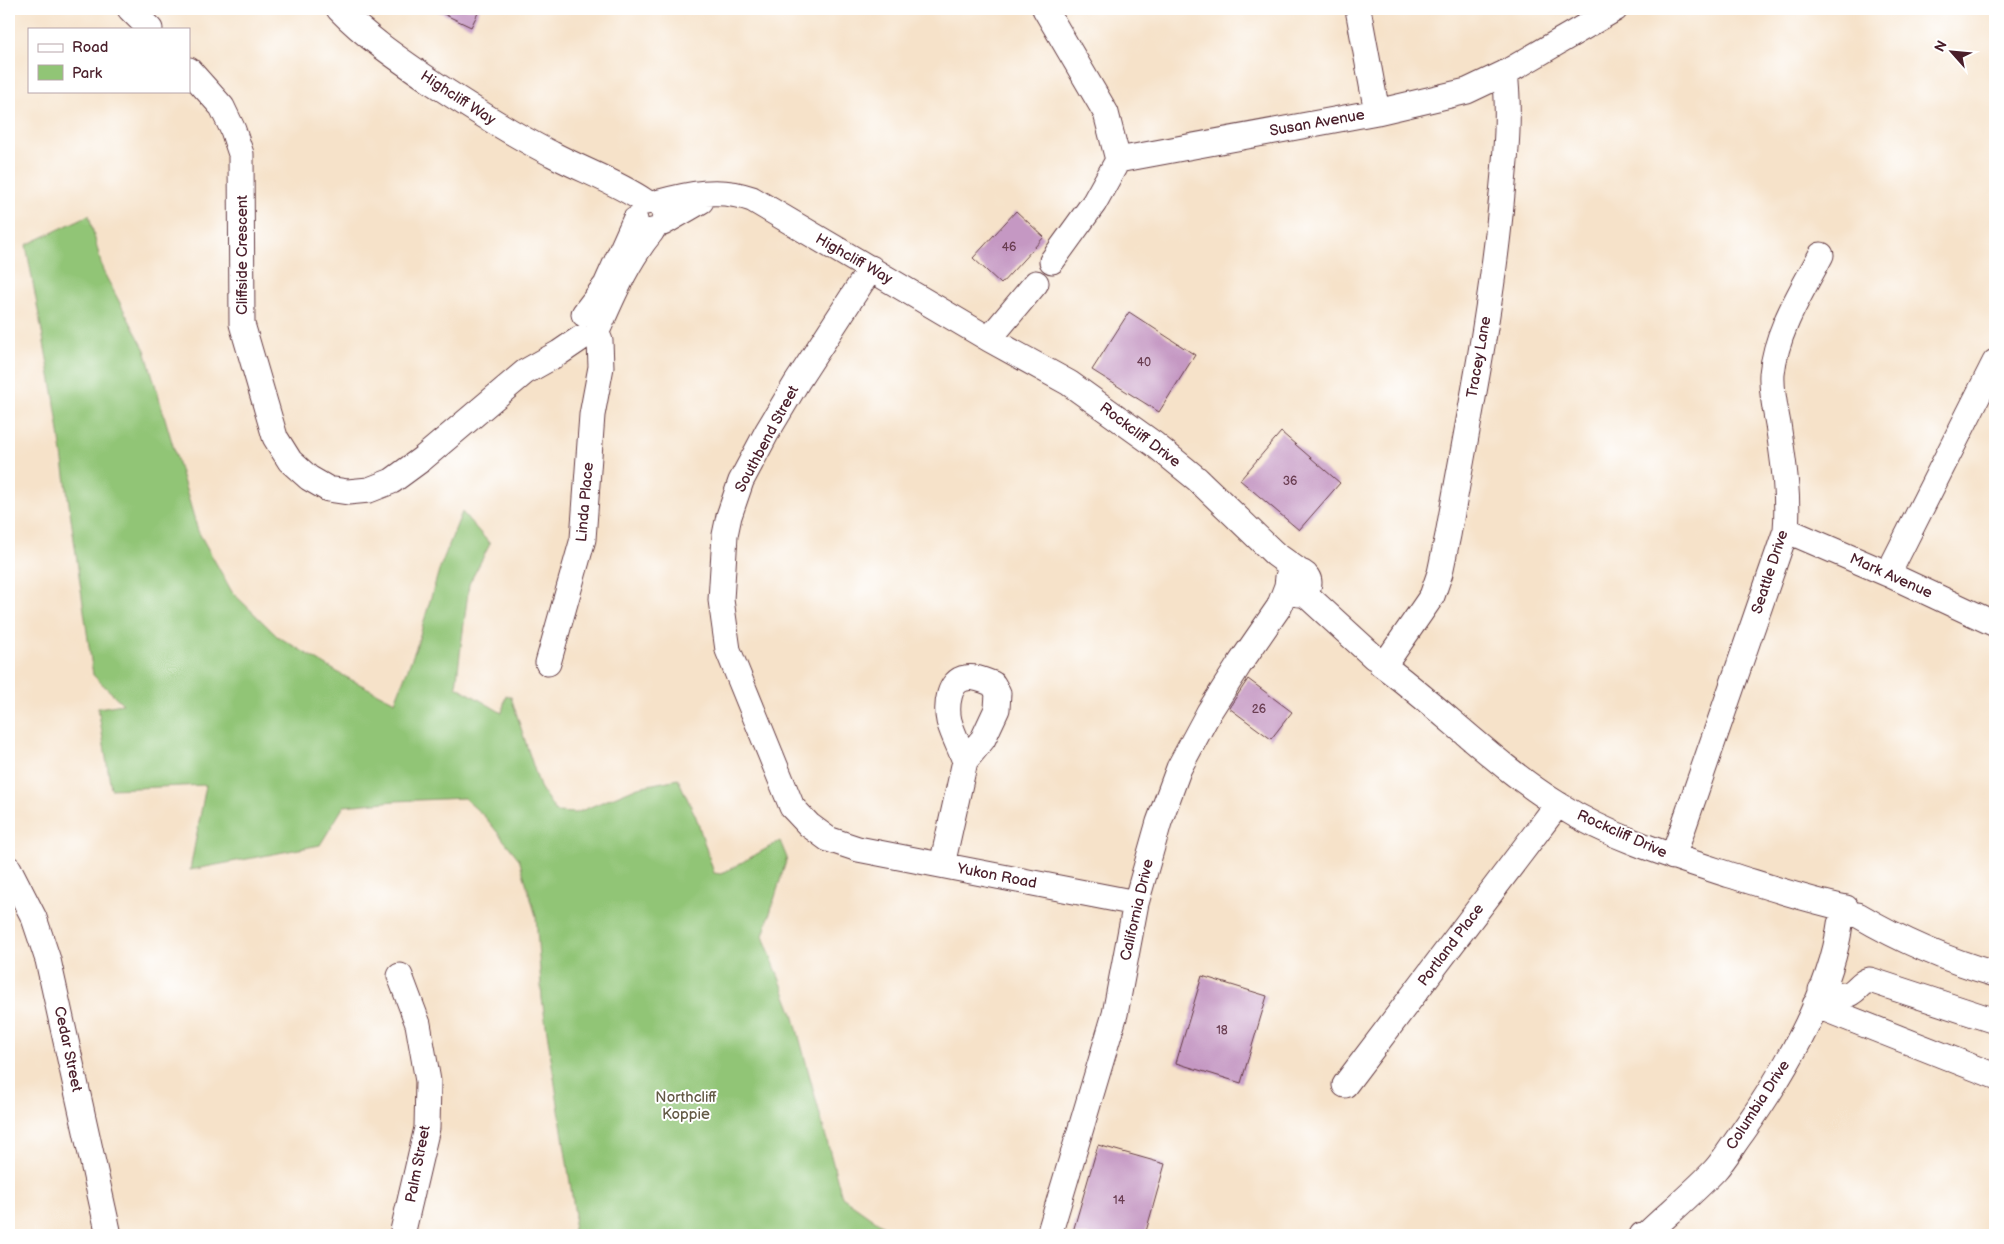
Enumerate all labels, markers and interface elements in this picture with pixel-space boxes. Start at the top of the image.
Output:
legend [28,28,190,92]
north arrow [1926,28,1976,78]
text: Road [72,38,108,57]
text: N [1931,38,1951,55]
text: Park [72,64,103,83]
street label: Highcliff Way [417,67,499,129]
street label: Susan Avenue [1268,105,1366,141]
street label: Cliffside Crescent [233,195,252,315]
street label: Highcliff Way [812,229,896,289]
house number: 46 [1002,240,1016,255]
street label: Tracey Lane [1462,315,1496,399]
house number: 40 [1137,355,1151,370]
street label: Southbend Street [731,382,803,496]
street label: Rockcliff Drive [1096,398,1184,472]
street label: Linda Place [572,461,598,543]
house number: 36 [1283,474,1297,489]
street label: Seattle Drive [1748,528,1793,616]
street label: Mark Avenue [1847,549,1935,603]
house number: 26 [1252,702,1266,717]
street label: Rockcliff Drive [1574,806,1670,862]
street label: California Drive [1116,857,1158,963]
street label: Yukon Road [955,859,1038,893]
street label: Portland Place [1414,900,1488,990]
street label: Cedar Street [50,1004,86,1094]
house number: 18 [1216,1023,1228,1038]
street label: Columbia Drive [1722,1056,1794,1153]
park label: Northcliff Koppie [655,1088,717,1124]
street label: Palm Street [401,1124,435,1204]
house number: 14 [1113,1193,1126,1208]

